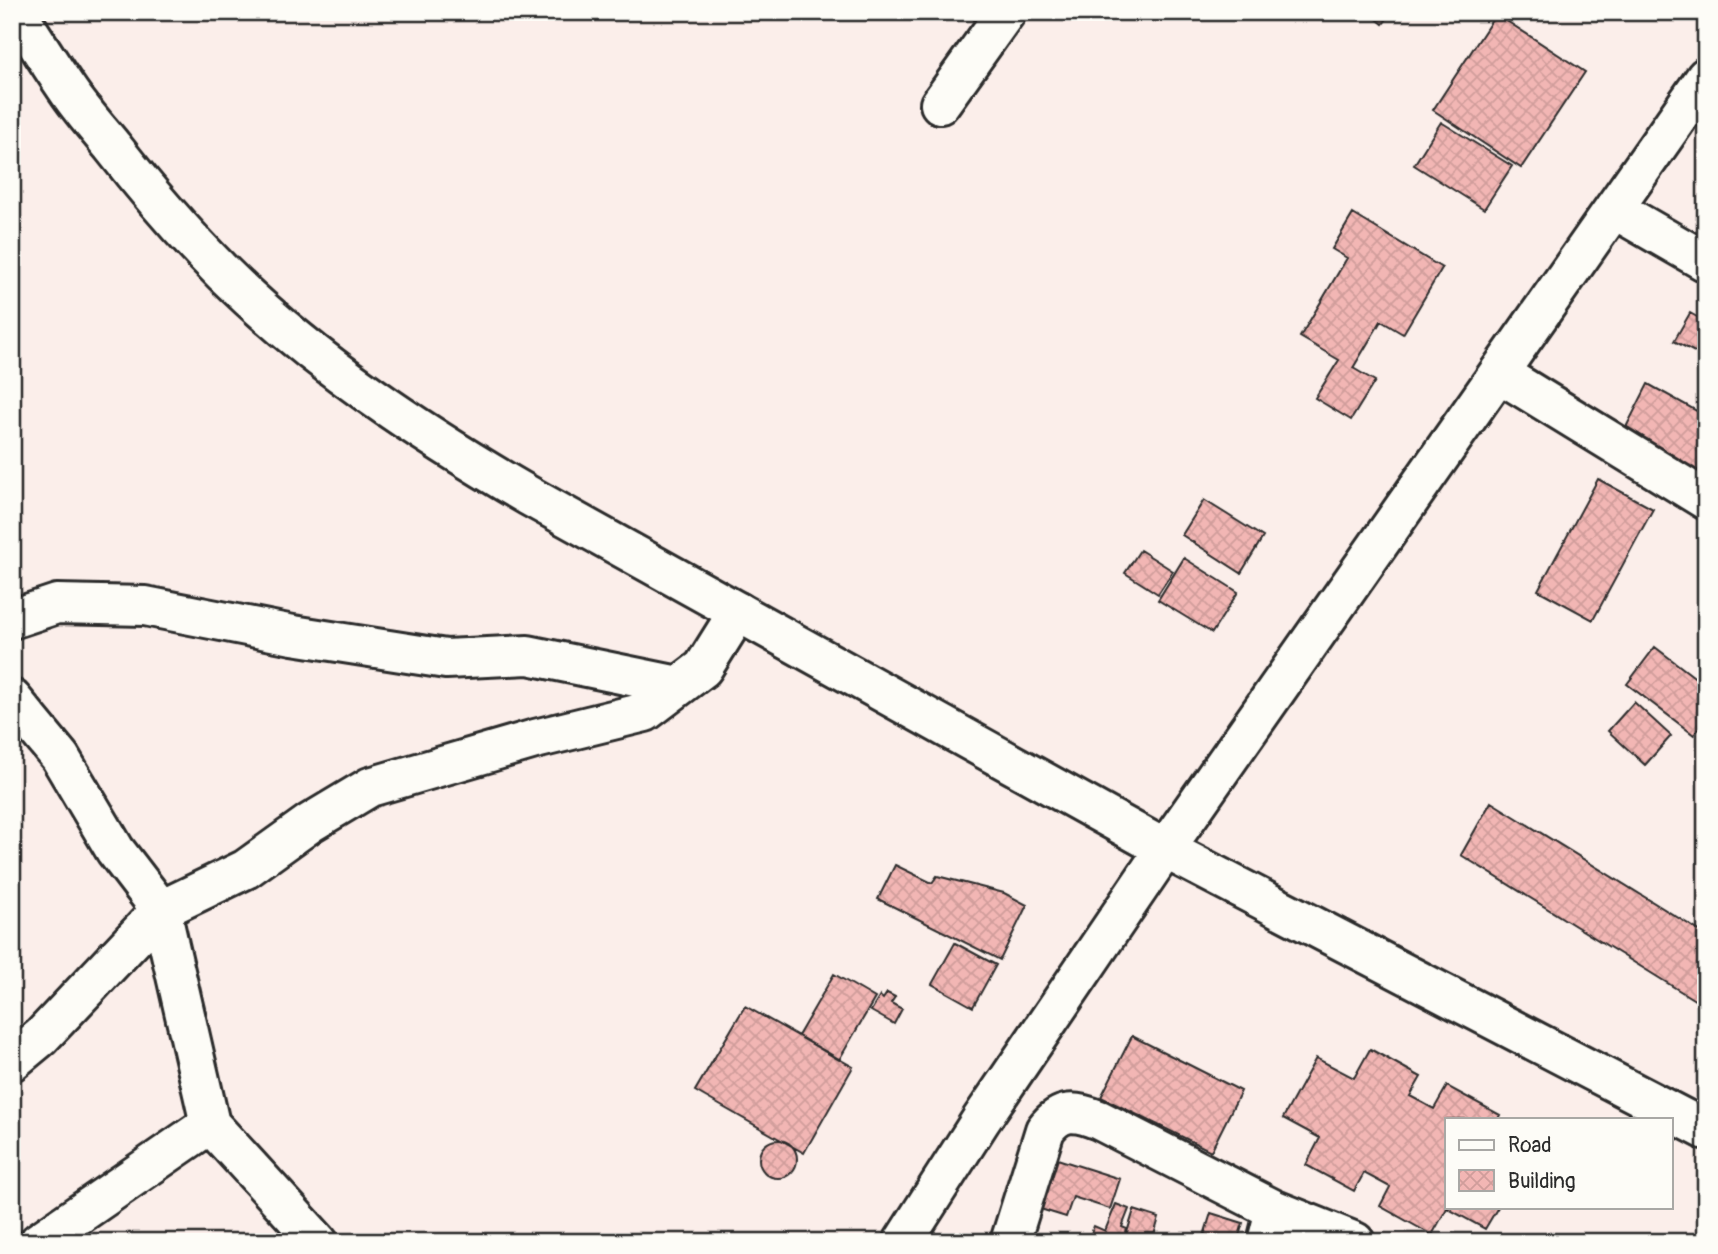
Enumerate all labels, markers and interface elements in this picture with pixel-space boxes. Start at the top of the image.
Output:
legend [1445,1118,1672,1208]
text: Road [1508,1132,1552,1159]
text: Building [1508,1168,1575,1195]

